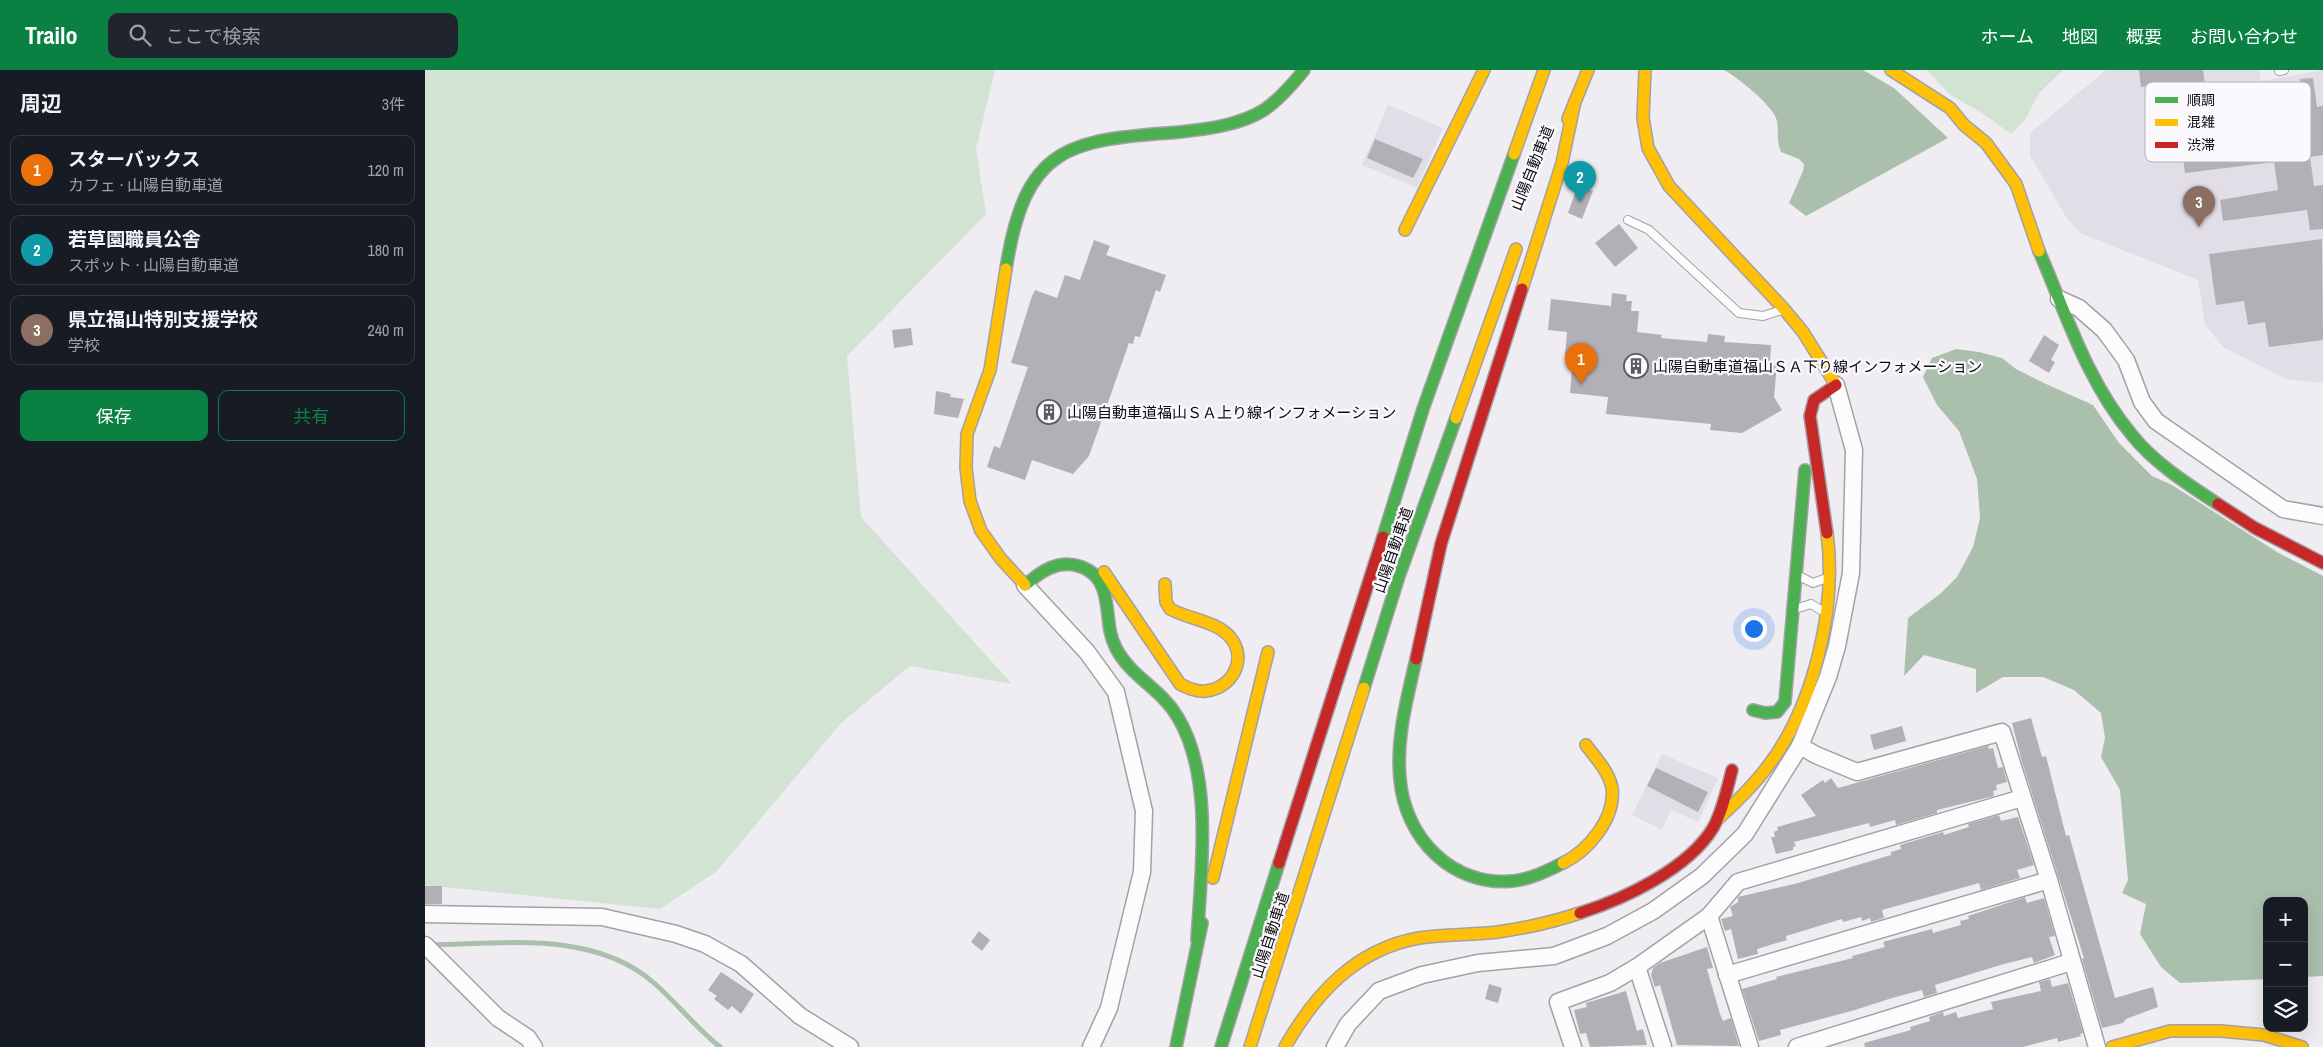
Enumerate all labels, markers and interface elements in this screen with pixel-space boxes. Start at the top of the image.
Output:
search box [108,13,458,58]
text: Trailo [25,19,78,51]
icon: search [126,21,154,49]
text: ここで検索 [166,23,261,49]
text: ホーム [1981,24,2034,49]
text: 地図 [2062,24,2098,49]
text: 概要 [2126,24,2162,49]
text: お問い合わせ [2190,24,2298,49]
legend [2145,82,2311,162]
text: 周辺 [20,89,62,118]
text: 順調 [2187,91,2215,109]
text: 3件 [382,93,405,115]
text: 混雑 [2187,113,2215,131]
street label: 山陽自動車道 [1505,122,1559,214]
text: 渋滞 [2187,136,2215,154]
text: スターバックス [68,146,200,172]
text: 1 [33,159,41,181]
text: 120 m [368,159,404,181]
pin: 2 [1564,161,1596,202]
text: カフェ · 山陽自動車道 [68,174,223,196]
pin: 3 [2183,186,2215,227]
text: 若草園職員公舎 [68,226,201,252]
text: 2 [33,239,41,261]
text: 180 m [368,239,404,261]
text: スポット · 山陽自動車道 [68,254,239,276]
text: 県立福山特別支援学校 [68,306,258,332]
text: 3 [33,319,41,341]
text: 240 m [368,319,404,341]
text: 学校 [68,334,100,356]
pin: 1 [1565,343,1597,384]
building icon: 山陽自動車道福山ＳＡ下り線インフォメーション [1623,353,1649,379]
place label: 山陽自動車道福山ＳＡ下り線インフォメーション [1653,356,1982,377]
button: 保存 [20,390,208,441]
button: 共有 [218,390,405,441]
building icon: 山陽自動車道福山ＳＡ上り線インフォメーション [1036,399,1062,425]
place label: 山陽自動車道福山ＳＡ上り線インフォメーション [1067,402,1396,423]
street label: 山陽自動車道 [1368,504,1418,596]
your location [1741,616,1767,642]
street label: 山陽自動車道 [1246,889,1294,981]
map controls [2263,897,2308,1032]
button: + [2263,897,2308,942]
button: − [2263,942,2308,987]
button: layers [2263,987,2308,1032]

